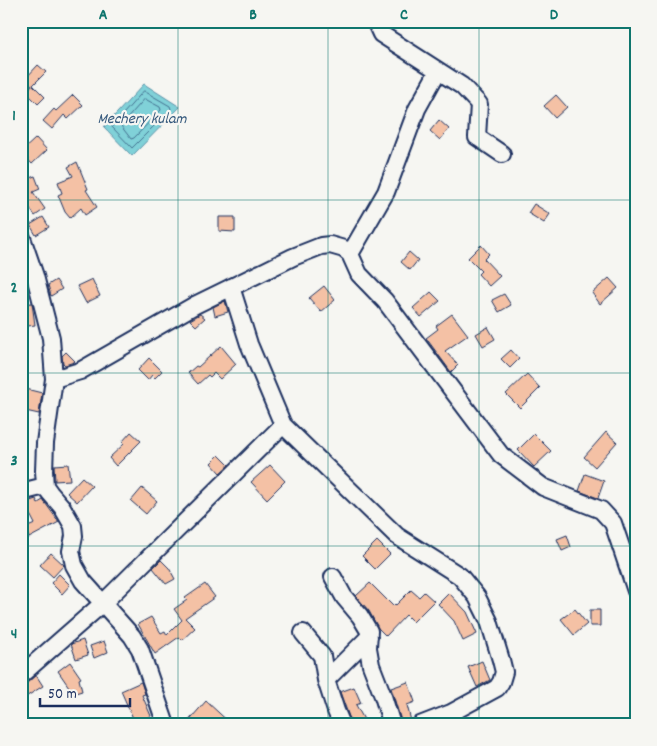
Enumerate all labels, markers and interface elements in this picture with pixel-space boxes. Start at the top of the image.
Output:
text: A [99,4,108,27]
text: B [249,4,257,27]
text: C [400,4,408,27]
text: D [550,4,559,27]
text: 1 [12,105,16,128]
water label: Mechery kulam [97,108,188,131]
text: 2 [11,277,18,300]
text: 3 [10,450,18,473]
text: 4 [11,623,17,646]
scale bar [40,676,130,708]
text: 50 m [48,684,77,706]

